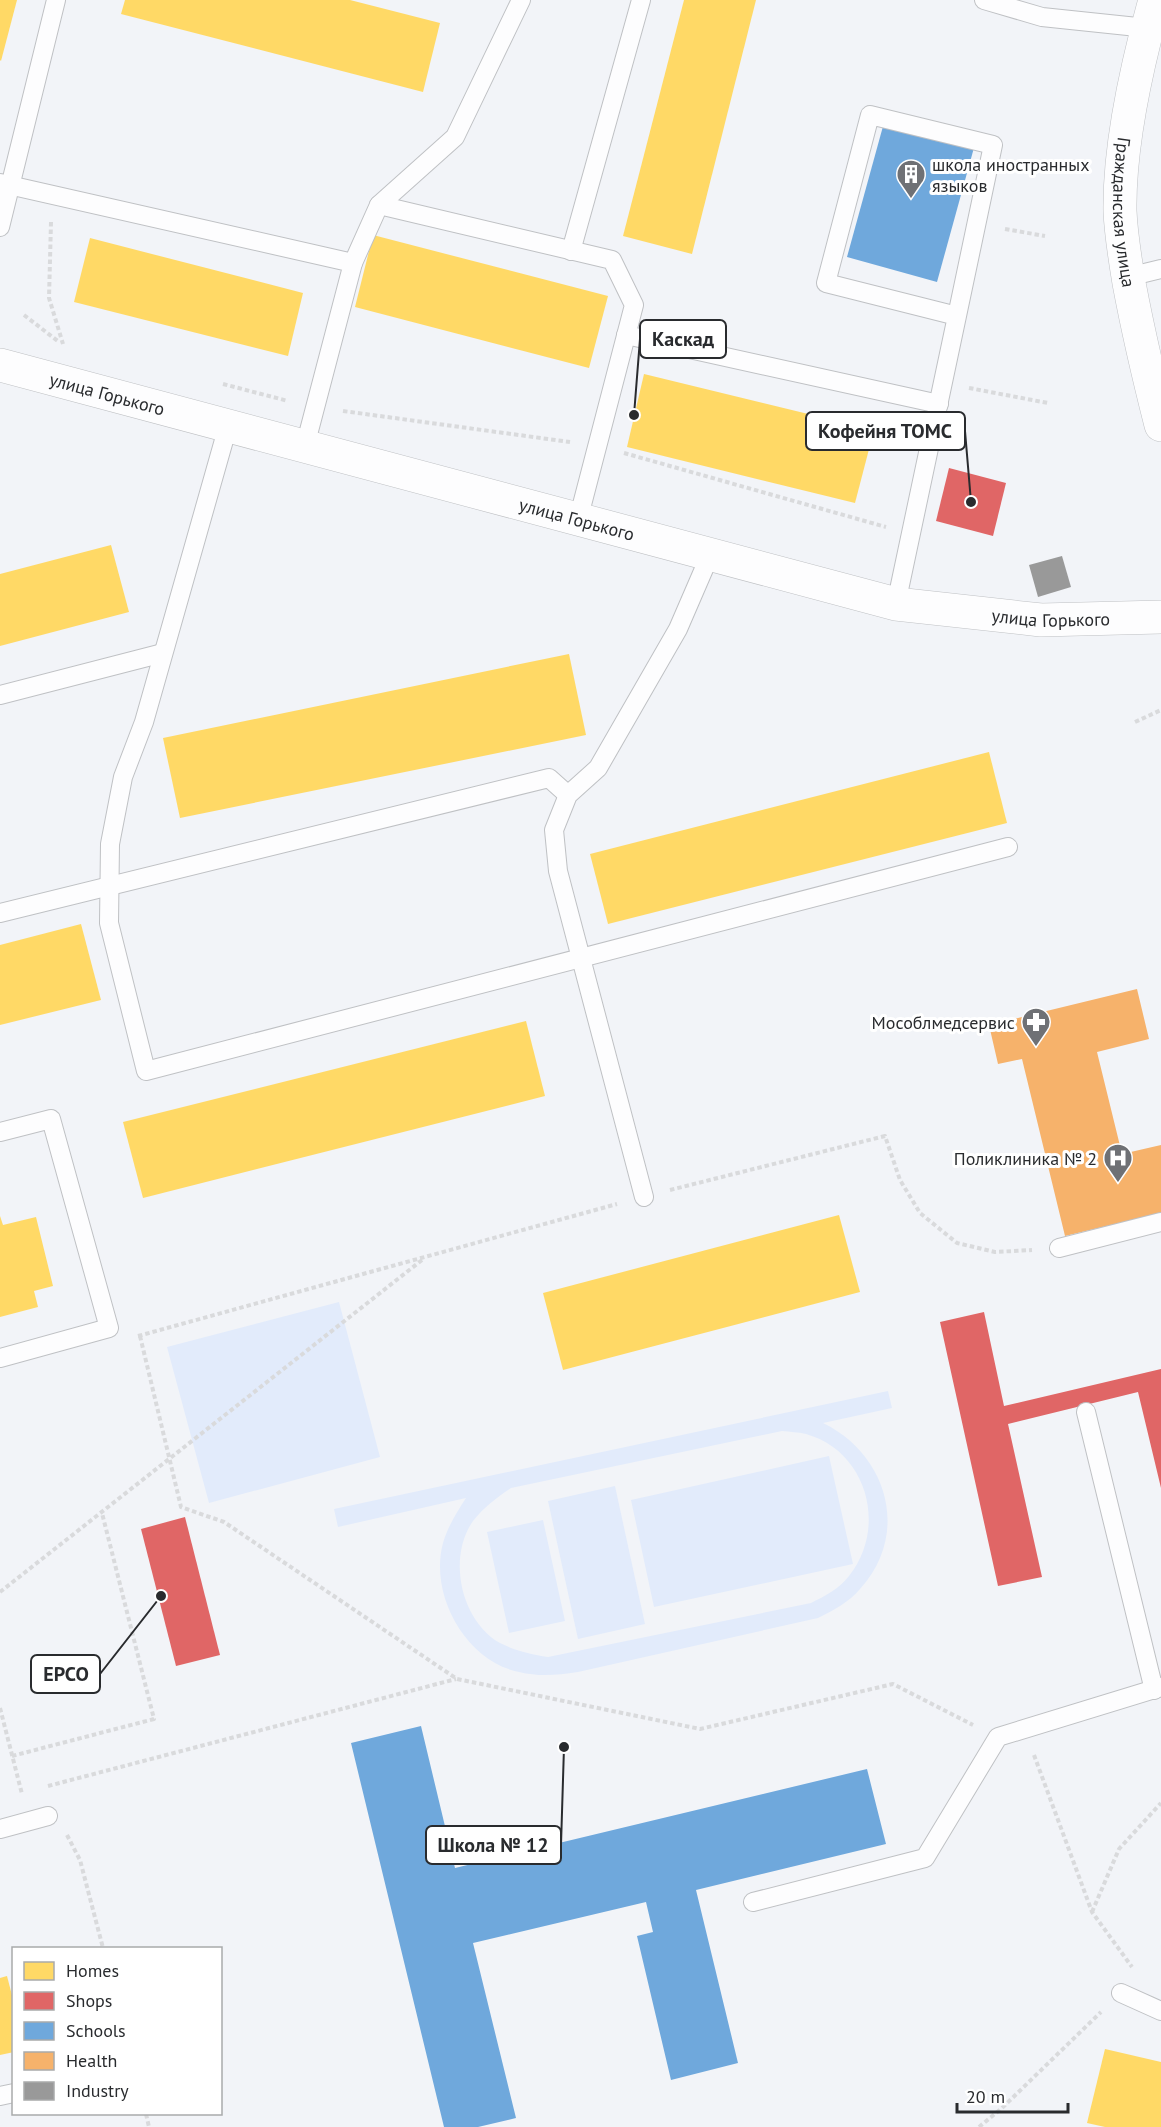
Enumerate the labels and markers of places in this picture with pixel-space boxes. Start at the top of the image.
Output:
place label: школа иностранных языков [932,153,1089,197]
building icon: школа иностранных языков [895,158,927,200]
callout: Каскад [640,320,726,358]
callout: Кофейня ТОМС [806,412,965,450]
pharmacy icon: Мособлмедсервис [1020,1006,1052,1048]
place label: Мособлмедсервис [872,1011,1015,1034]
hospital icon: Поликлиника № 2 [1102,1142,1134,1184]
place label: Поликлиника № 2 [954,1147,1097,1170]
callout: ЕРСО [31,1655,100,1693]
callout: Школа № 12 [426,1826,561,1864]

